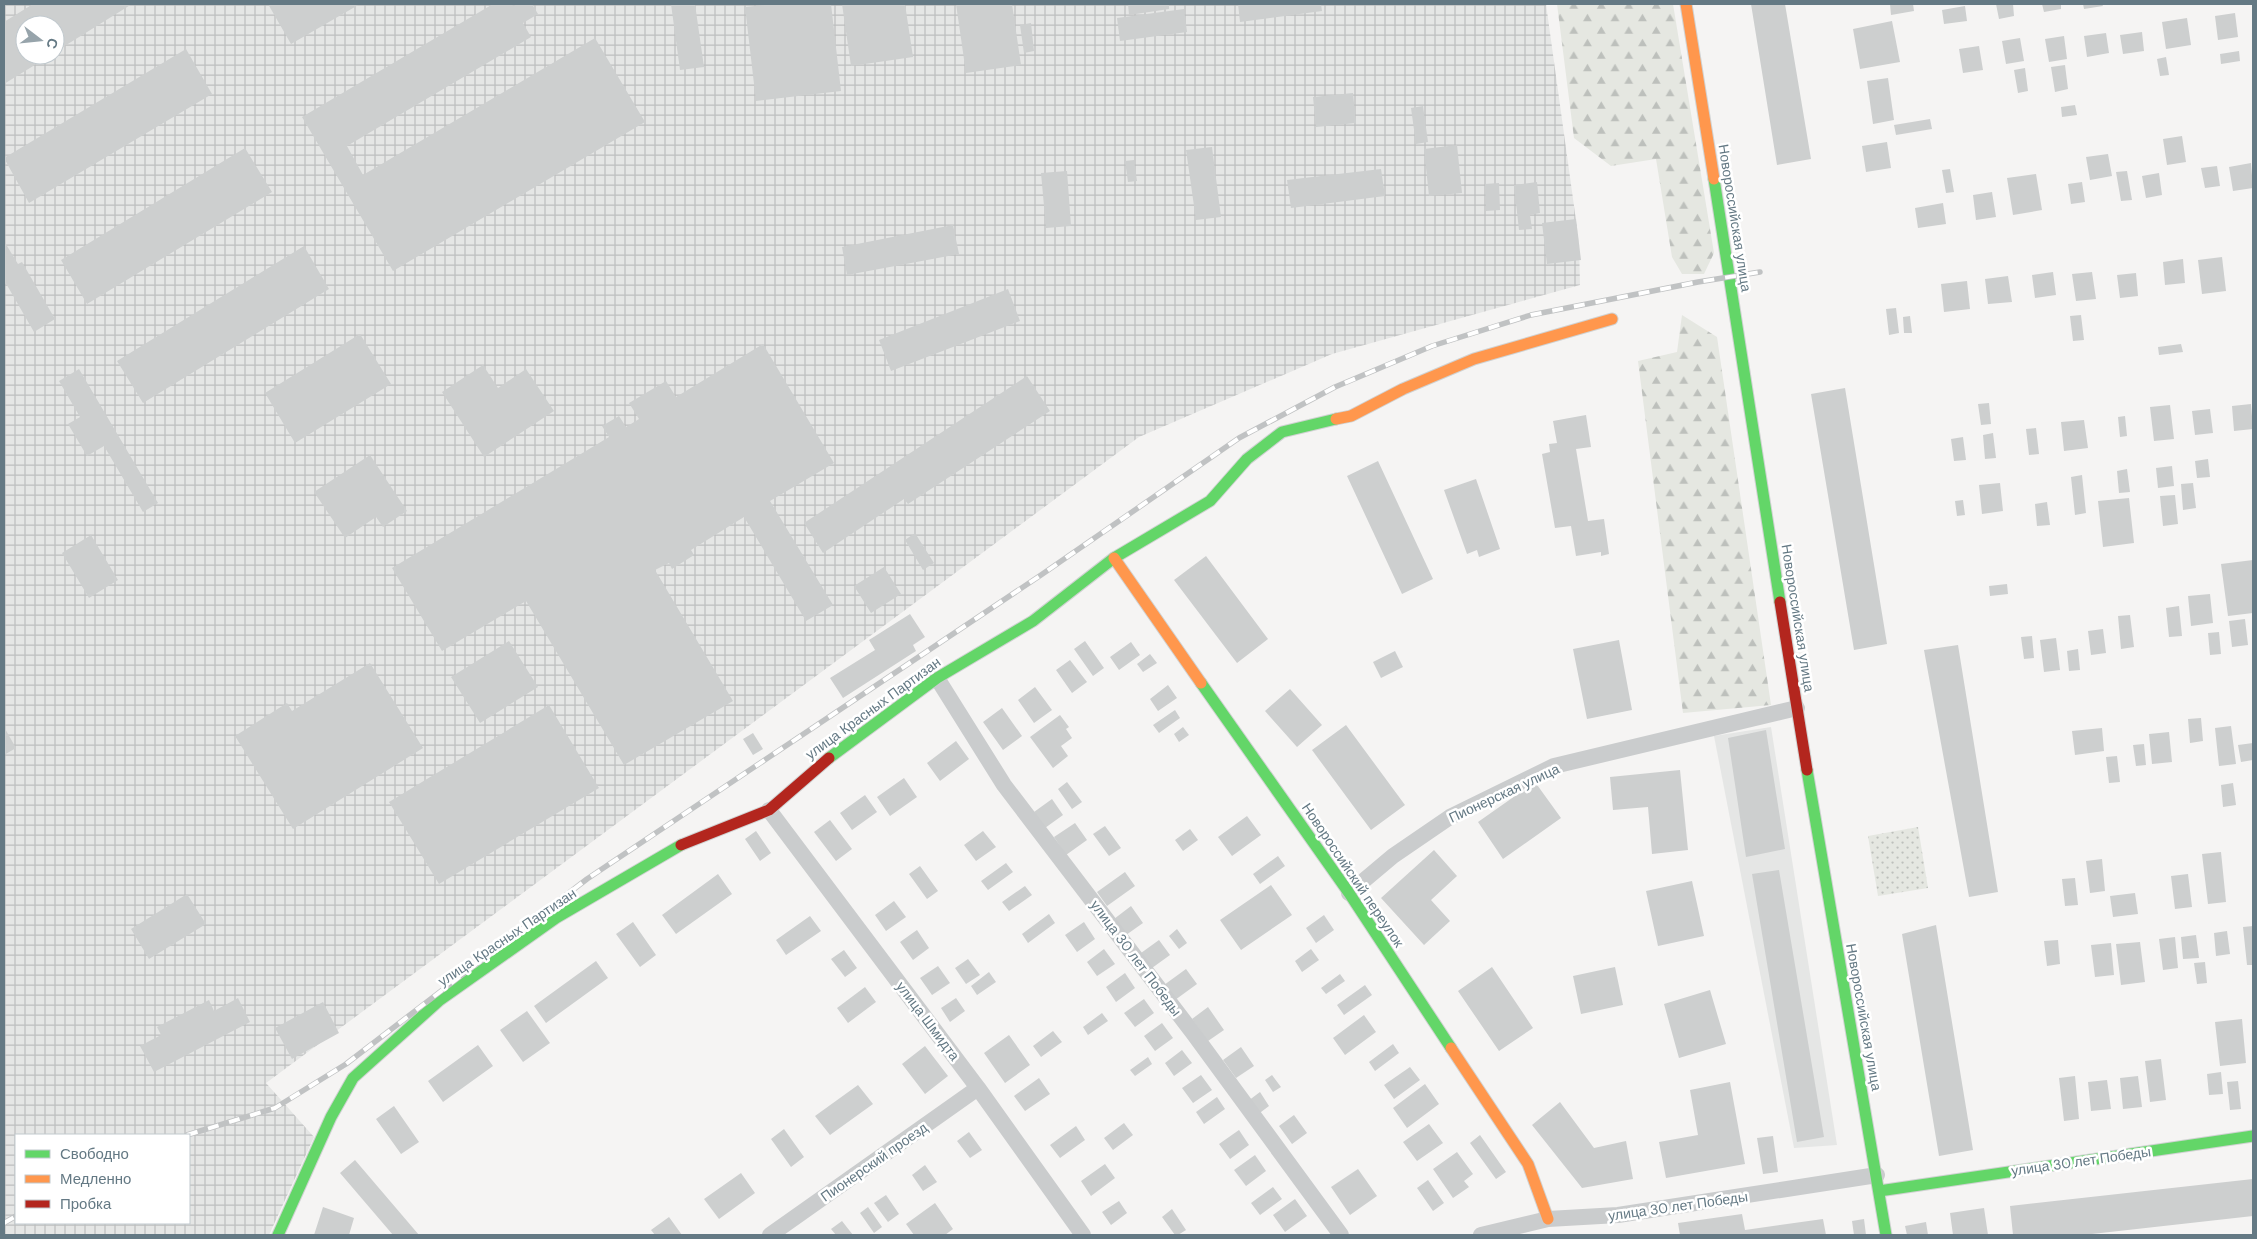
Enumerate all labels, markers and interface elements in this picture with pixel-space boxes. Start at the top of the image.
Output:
north arrow [15,15,65,65]
text: С [42,36,63,51]
street label: Новороссийская улица [1714,143,1756,293]
street label: Новороссийская улица [1777,543,1819,693]
street label: улица Красных Партизан [802,653,944,763]
street label: Пионерская улица [1446,759,1562,827]
street label: Новороссийский переулок [1298,799,1409,951]
street label: улица Красных Партизан [434,884,580,990]
street label: улица 30 лет Победы [1086,896,1186,1020]
street label: Новороссийская улица [1842,942,1886,1092]
street label: улица Шмидта [892,978,964,1064]
street label: Пионерский проезд [817,1118,931,1206]
legend [15,1134,190,1224]
street label: улица 30 лет Победы [2010,1142,2152,1180]
text: Свободно [60,1144,129,1164]
text: Медленно [60,1169,131,1189]
street label: улица 30 лет Победы [1607,1187,1749,1225]
text: Пробка [60,1194,112,1214]

